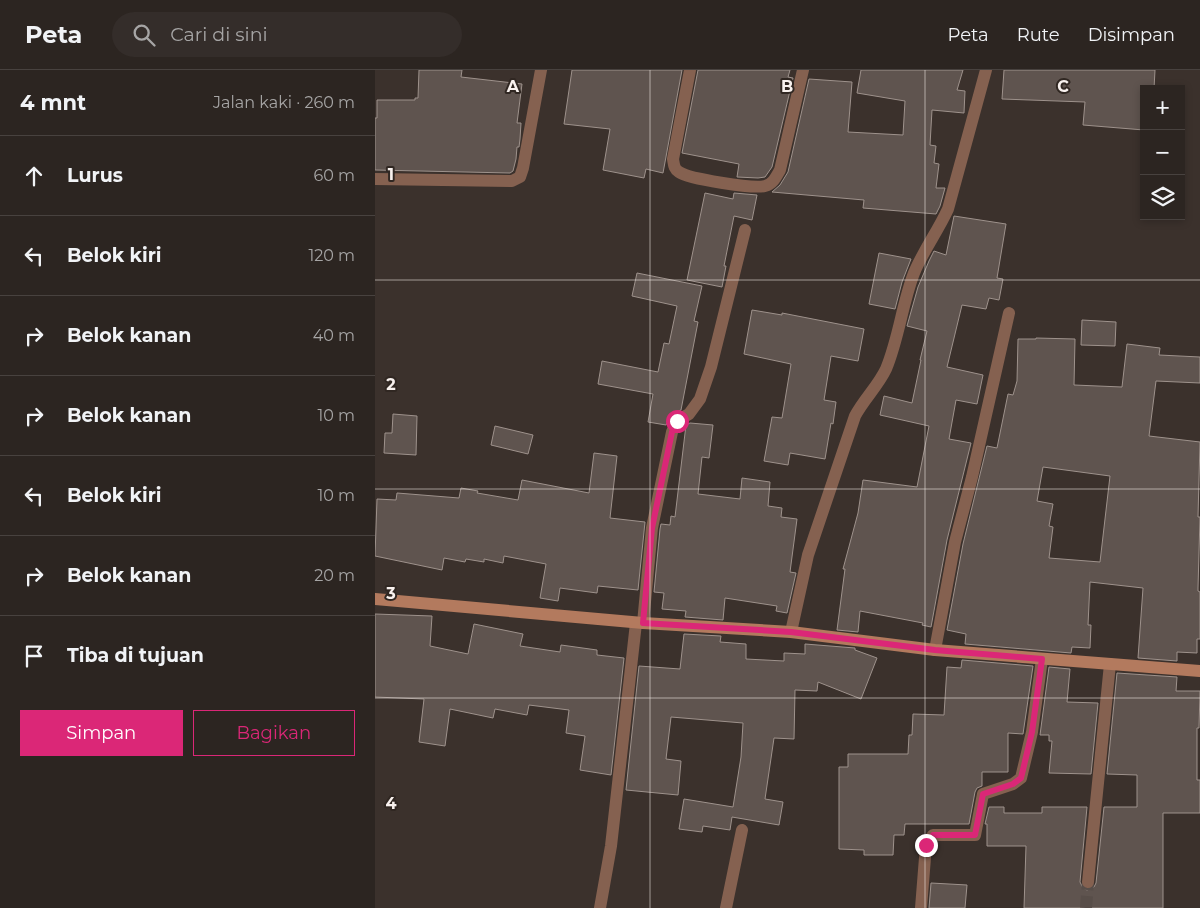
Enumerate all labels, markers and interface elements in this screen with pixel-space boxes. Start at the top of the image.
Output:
search box [112,12,462,57]
text: Peta [25,20,82,49]
icon: search [130,21,158,49]
text: Cari di sini [170,23,268,46]
text: Peta [948,24,989,46]
text: Rute [1017,24,1060,46]
text: Disimpan [1088,24,1175,46]
text: A [506,77,520,96]
text: B [781,77,793,96]
text: C [1057,77,1069,96]
map controls [1140,85,1185,220]
button: + [1140,85,1185,130]
text: 4 mnt [20,90,86,115]
text: Jalan kaki · 260 m [213,93,355,112]
button: − [1140,130,1185,175]
icon: ahead [20,162,48,190]
text: Lurus [67,164,123,187]
text: 1 [388,165,394,184]
text: 60 m [313,166,355,185]
button: layers [1140,175,1185,220]
icon: left [20,242,48,270]
text: Belok kiri [67,244,162,267]
text: 120 m [308,246,355,265]
icon: right [20,322,48,350]
text: Belok kanan [67,324,191,347]
text: 40 m [313,326,355,345]
text: 2 [386,375,396,394]
icon: right [20,402,48,430]
text: Belok kanan [67,404,191,427]
text: 10 m [317,406,355,425]
route start [666,410,689,433]
icon: left [20,482,48,510]
text: Belok kiri [67,484,162,507]
text: 10 m [317,486,355,505]
icon: right [20,562,48,590]
text: Belok kanan [67,564,191,587]
text: 20 m [314,566,355,585]
text: 3 [385,584,396,603]
icon: arrive [20,642,48,670]
text: Tiba di tujuan [67,644,204,667]
button: Simpan [20,710,183,756]
button: Bagikan [193,710,355,756]
text: 4 [385,794,397,813]
route end [915,834,938,857]

